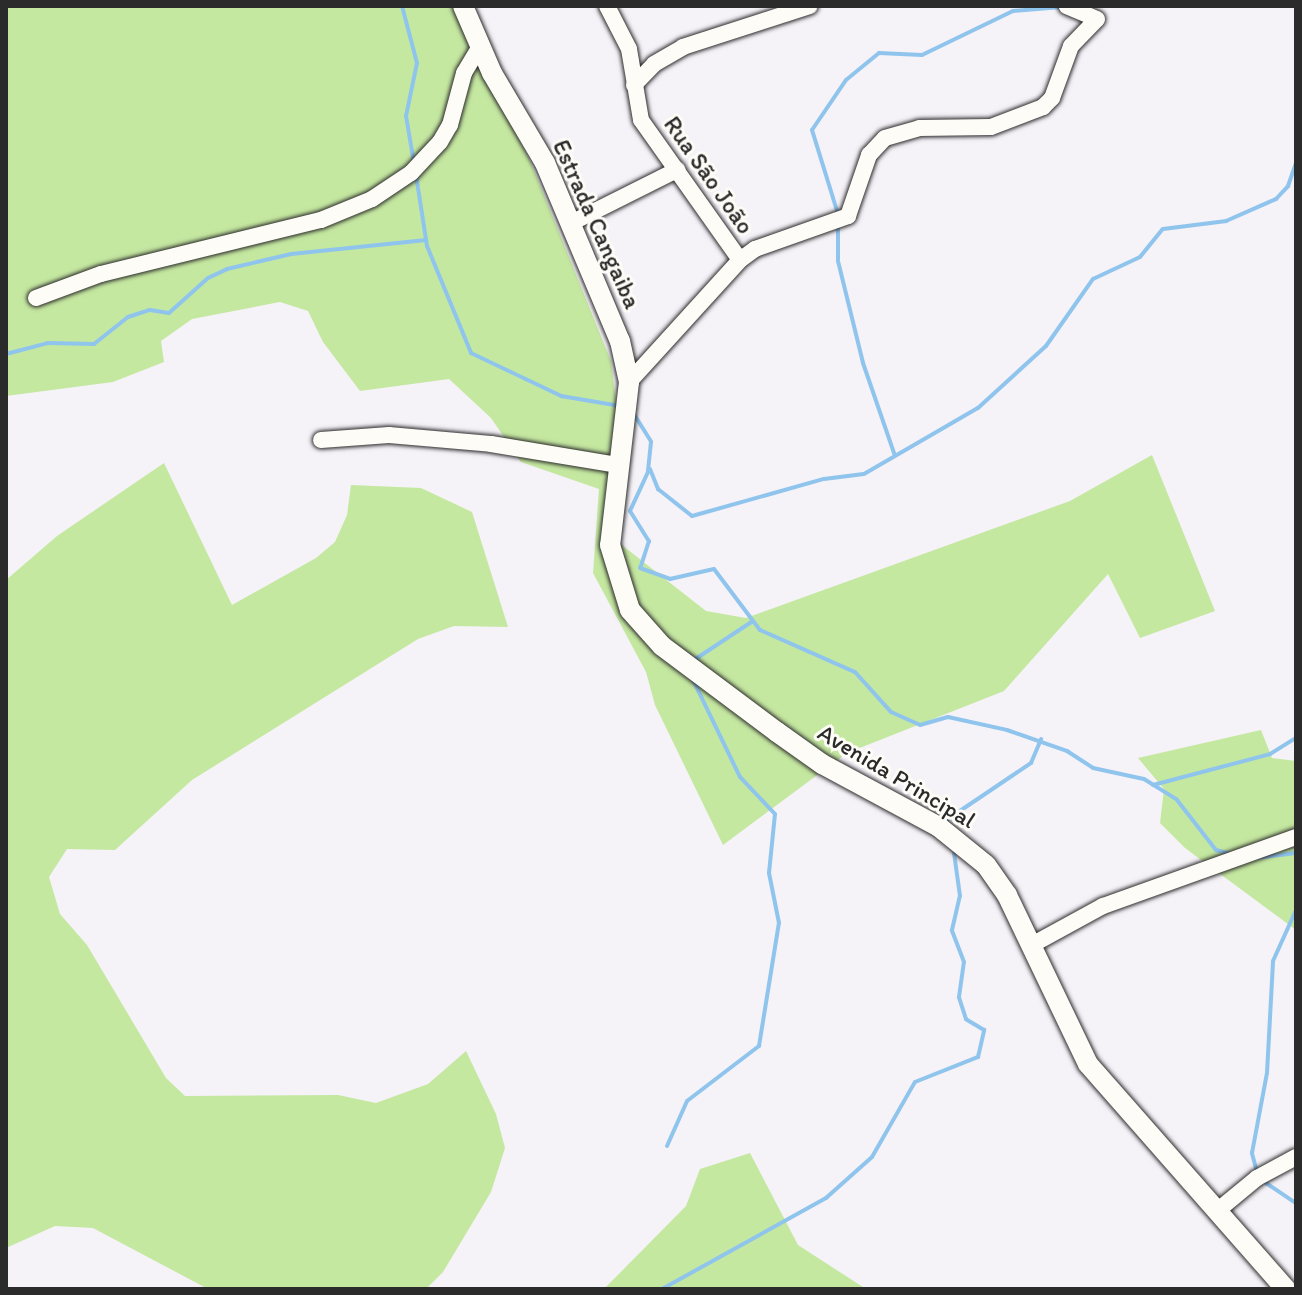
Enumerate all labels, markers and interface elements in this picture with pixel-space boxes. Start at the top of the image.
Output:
street label: Rua São João [658,111,760,239]
street label: Estrada Cangaiba [547,135,647,313]
street label: Avenida Principal [813,718,981,834]

